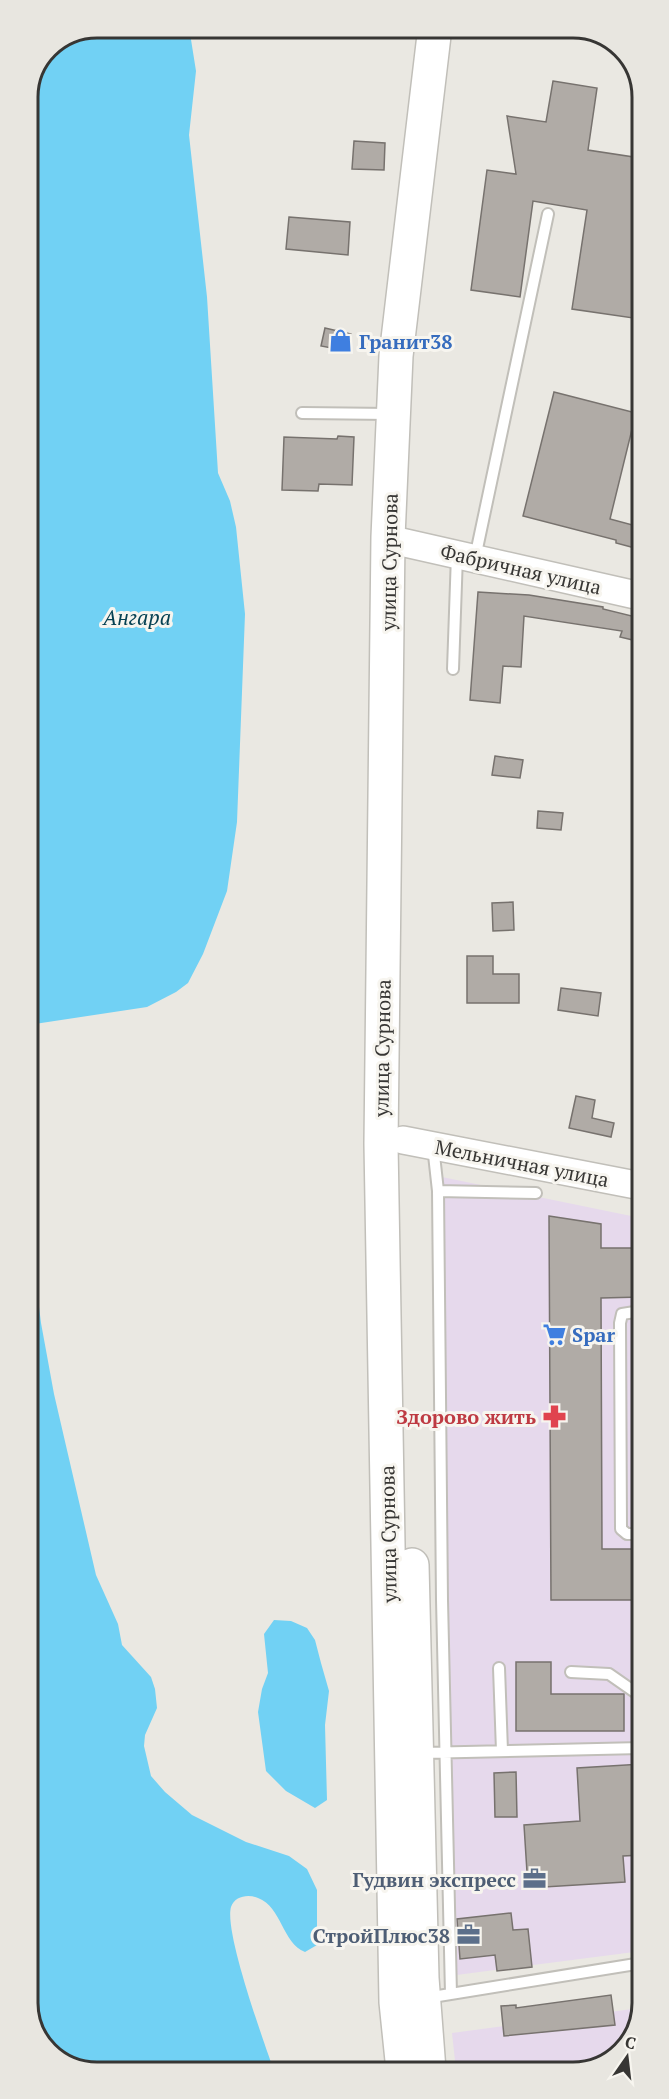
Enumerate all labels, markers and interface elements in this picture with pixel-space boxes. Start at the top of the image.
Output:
shop icon: Гранит38 [328,328,354,354]
place label: Гранит38 [359,328,453,355]
street label: улица Сурнова [374,493,404,632]
street label: Фабричная улица [438,537,604,601]
water label: Ангара [101,603,171,631]
street label: улица Сурнова [367,979,397,1118]
street label: Мельничная улица [433,1133,611,1193]
supermarket icon: Spar [541,1321,567,1347]
place label: Spar [572,1321,615,1348]
place label: Здорово жить [396,1403,536,1430]
pharmacy icon: Здорово жить [541,1403,567,1429]
street label: улица Сурнова [373,1465,403,1604]
place label: Гудвин экспресс [352,1866,516,1893]
office icon: Гудвин экспресс [521,1866,547,1892]
place label: СтройПлюс38 [313,1922,450,1949]
office icon: СтройПлюс38 [455,1922,481,1948]
north arrow [597,2027,657,2087]
text: С [623,2031,638,2054]

